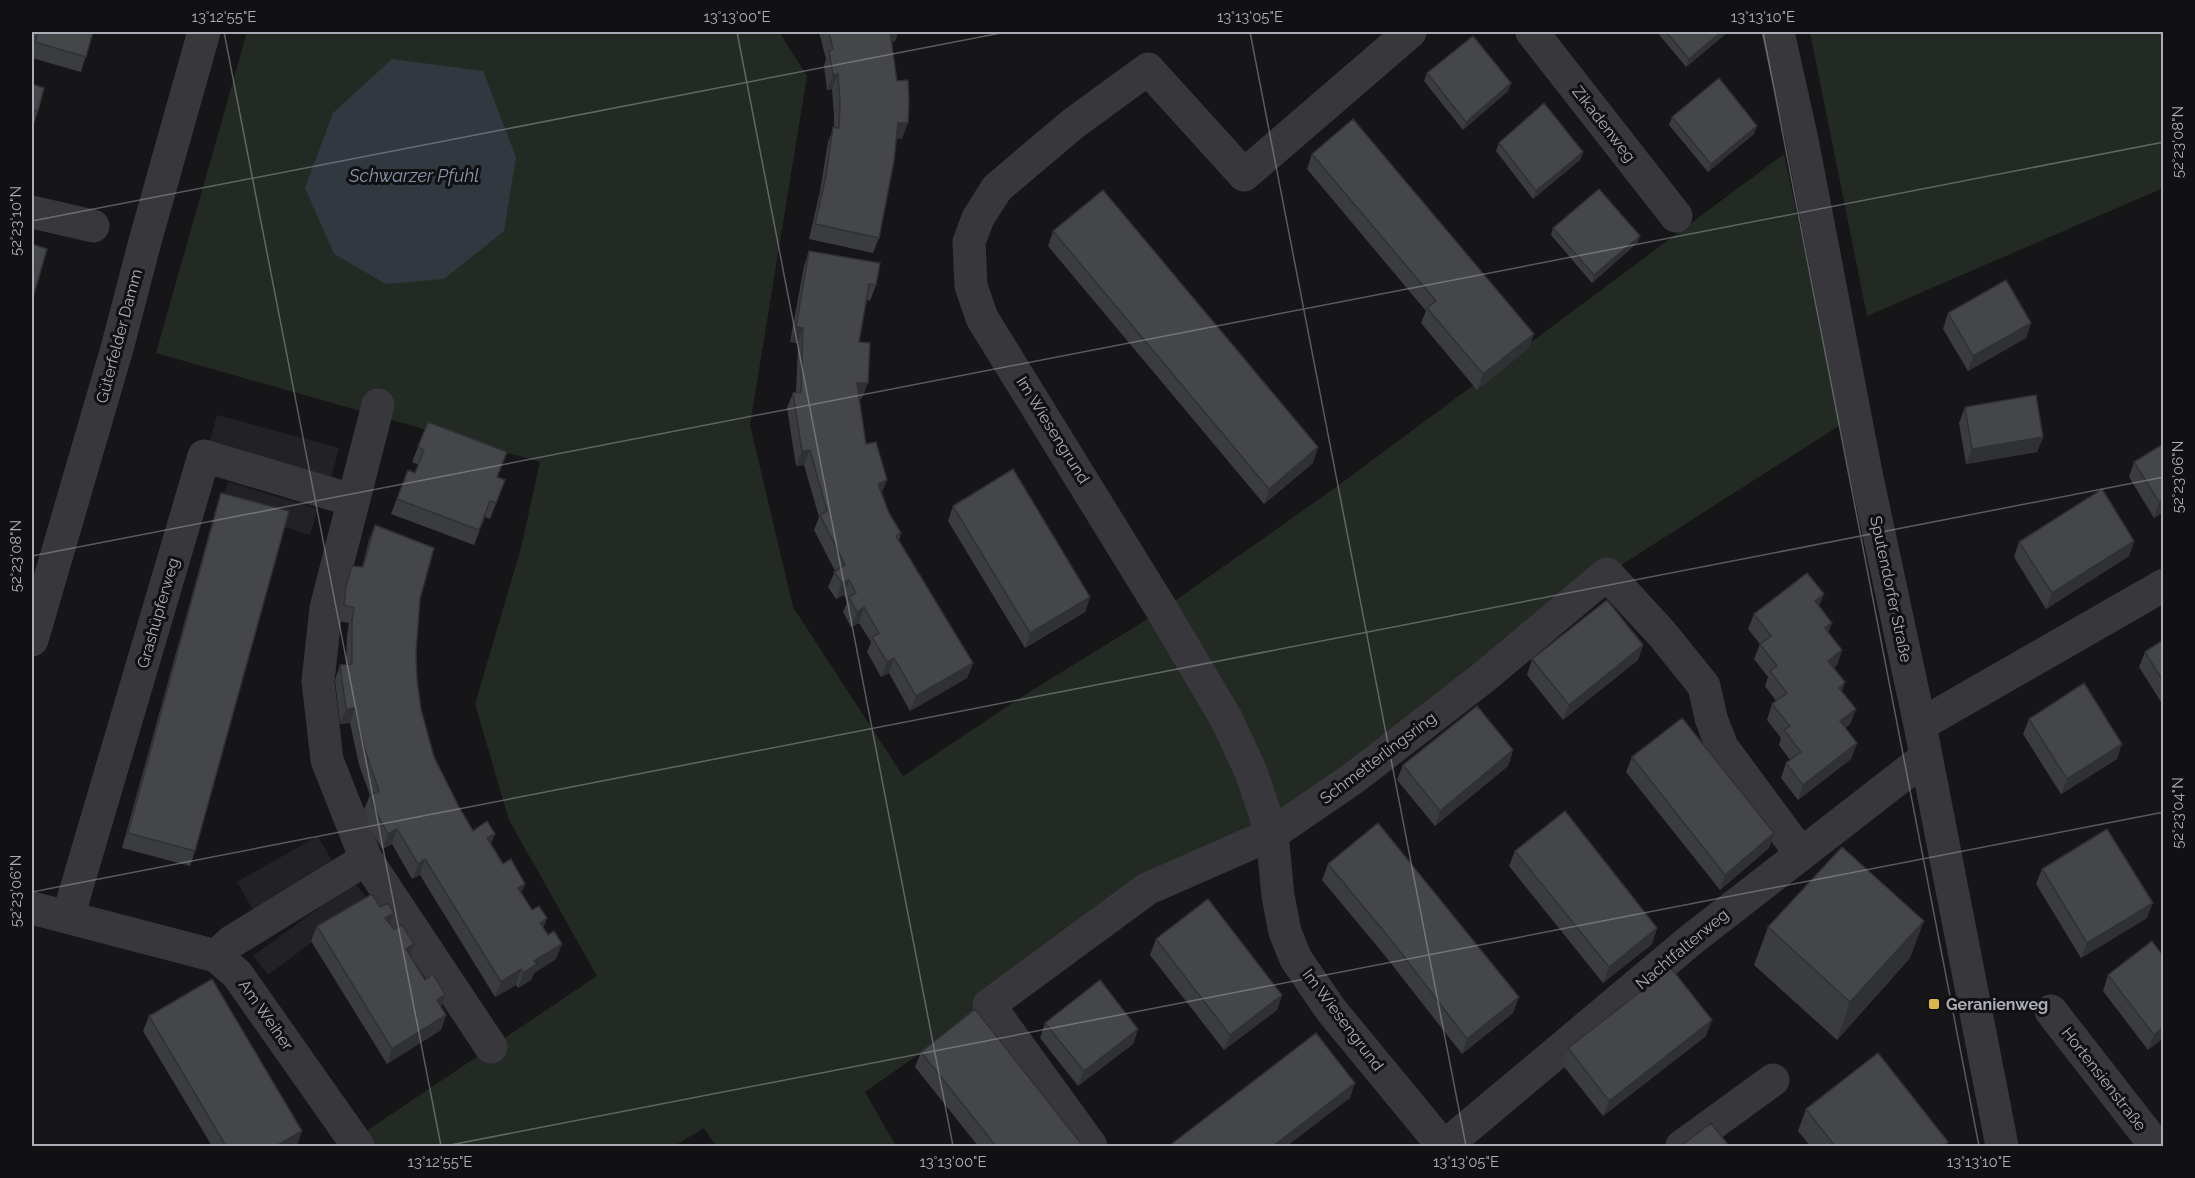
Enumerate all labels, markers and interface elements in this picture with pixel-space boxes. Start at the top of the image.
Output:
text: 13°12'55"E [192,8,256,26]
text: 13°13'00"E [703,8,771,26]
text: 13°13'05"E [1217,8,1283,26]
text: 13°13'10"E [1731,8,1795,26]
street label: Zikadenweg [1568,82,1640,166]
text: 52°23'08"N [2169,106,2187,178]
water label: Schwarzer Pfuhl [348,165,479,186]
text: 52°23'10"N [7,186,25,256]
street label: Güterfelder Damm [92,267,146,405]
street label: Im Wiesengrund [1012,373,1094,487]
text: 52°23'06"N [2169,441,2187,513]
street label: Sputendorfer Straße [1866,514,1916,664]
text: 52°23'08"N [7,520,25,592]
street label: Grashüpferweg [133,556,183,670]
street label: Schmetterlingsring [1316,708,1440,808]
text: 52°23'04"N [2169,777,2187,849]
text: 52°23'06"N [7,855,25,927]
street label: Nachtfalterweg [1632,905,1732,993]
street label: Im Wiesengrund [1299,965,1387,1075]
street label: Am Weiher [235,976,297,1054]
place label: Geranienweg [1946,995,2048,1014]
marker: Geranienweg [1927,997,1941,1011]
street label: Hortensienstraße [2058,1023,2150,1135]
text: 13°12'55"E [408,1153,472,1171]
text: 13°13'00"E [919,1153,987,1171]
text: 13°13'05"E [1433,1153,1499,1171]
text: 13°13'10"E [1947,1153,2011,1171]

